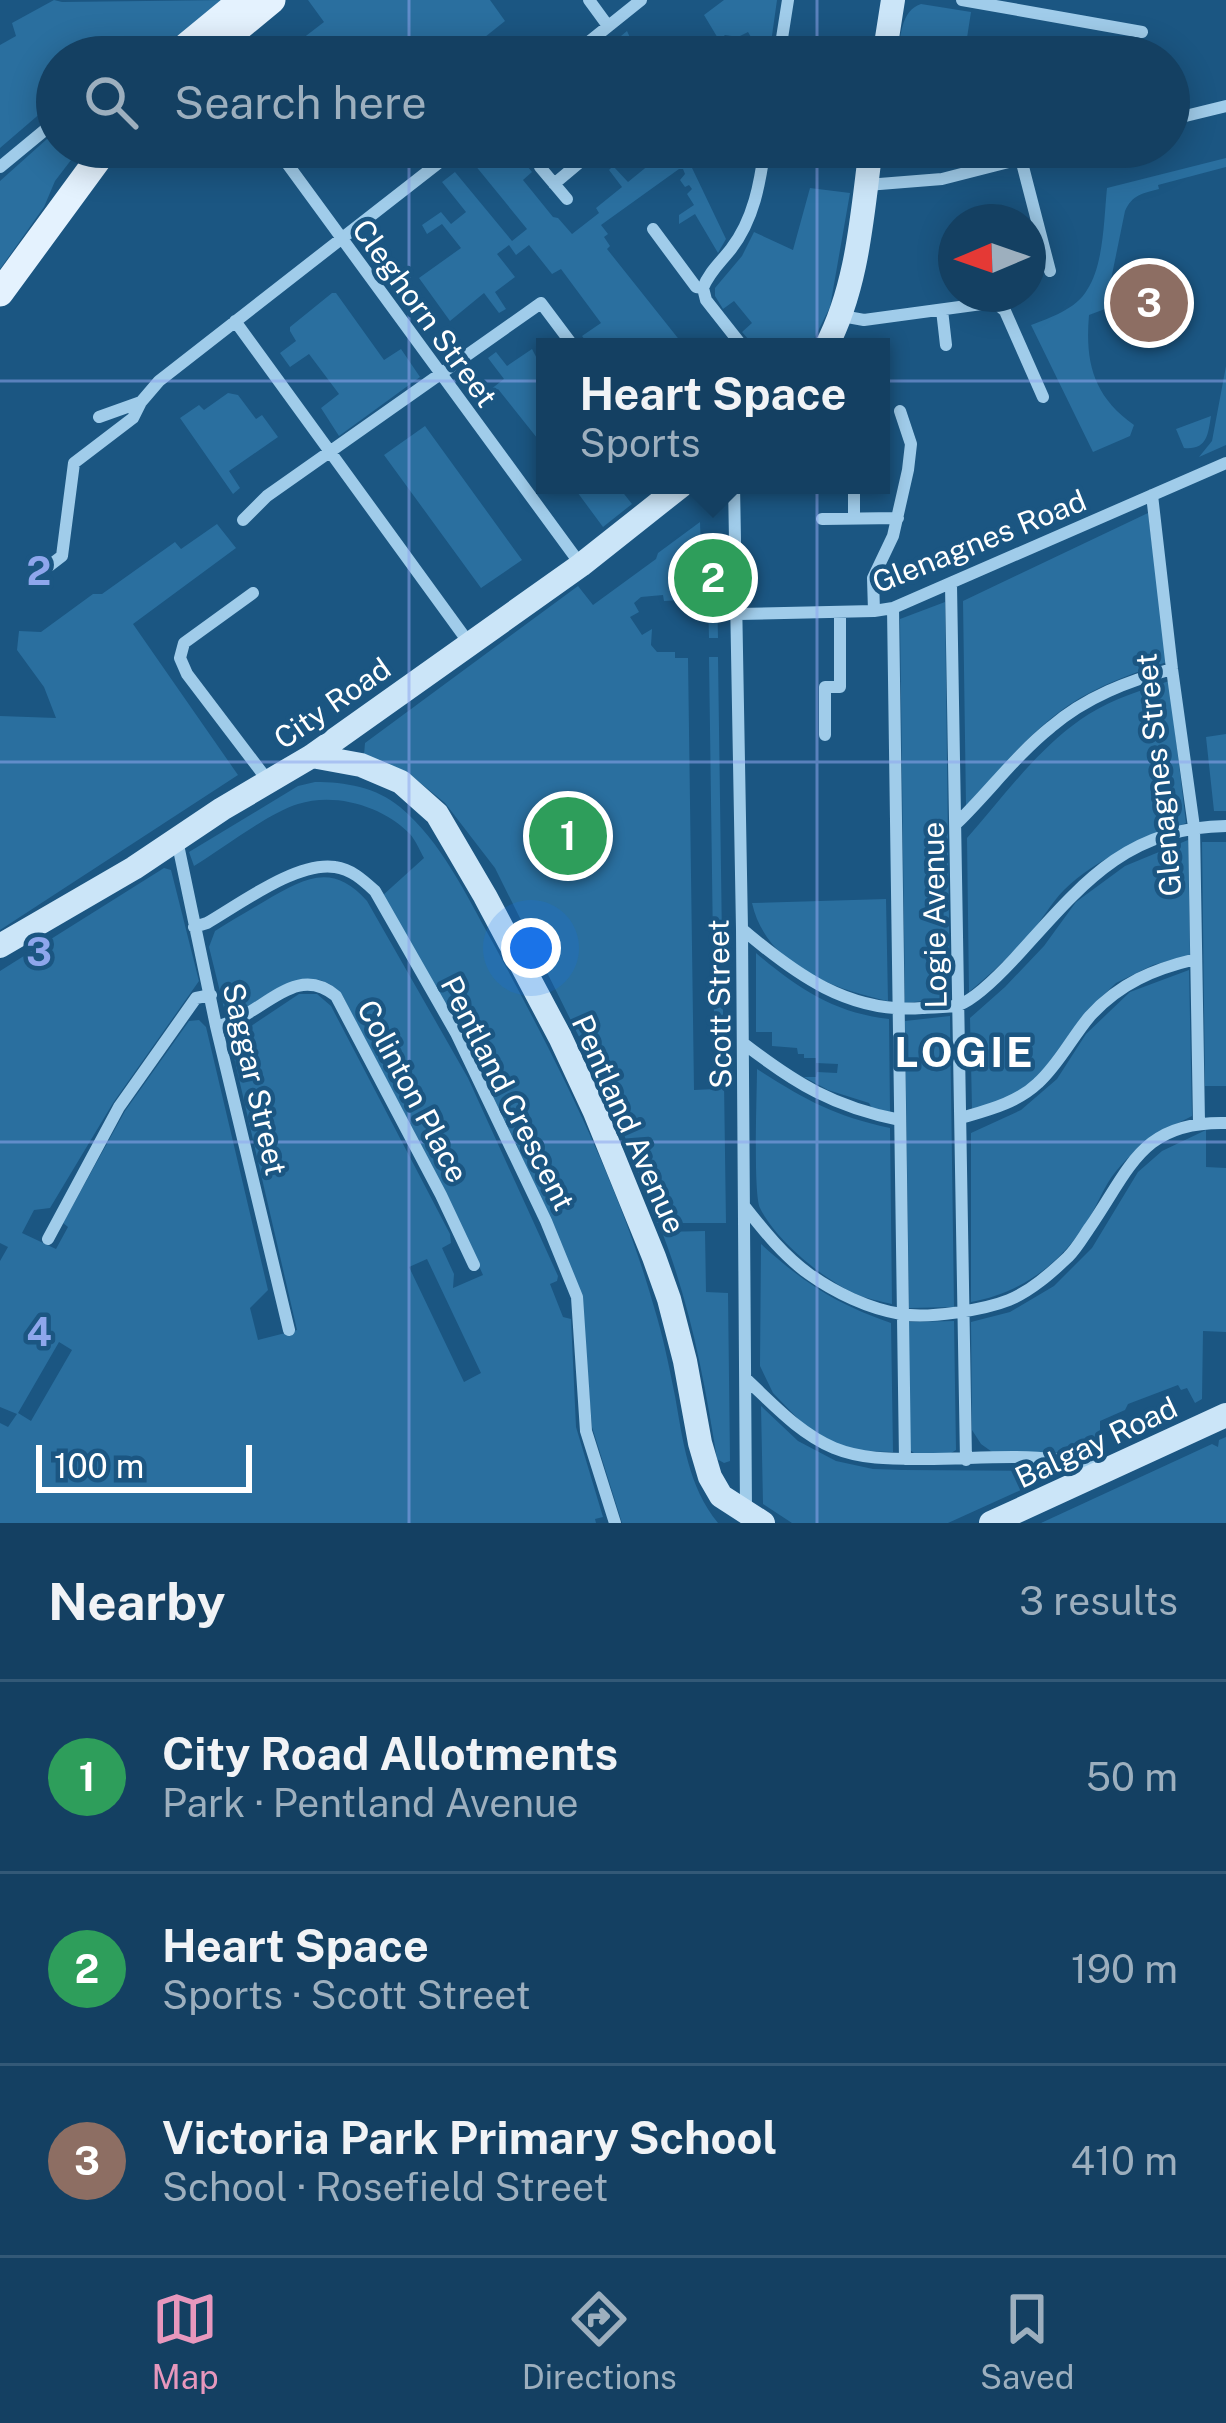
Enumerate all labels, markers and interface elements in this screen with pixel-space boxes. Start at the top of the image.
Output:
search box [36,36,1190,168]
icon: search [78,69,144,135]
text: Search here [174,76,427,129]
north arrow [938,204,1046,312]
street label: Cleghorn Street [345,212,505,414]
pin: 3 [1110,258,1188,348]
popup [536,338,890,494]
text: Heart Space [580,367,846,420]
text: Sports [580,420,701,466]
street label: Glenagnes Road [867,482,1091,600]
pin: 2 [674,533,752,623]
text: 2 [27,548,51,594]
street label: City Road [267,650,397,756]
street label: Glenagnes Street [1127,652,1189,898]
pin: 1 [529,791,607,881]
street label: Logie Avenue [914,821,954,1009]
your location [501,918,561,978]
street label: Scott Street [700,919,738,1089]
text: 3 [26,929,52,975]
street label: Pentland Crescent [433,970,583,1216]
street label: Saggar Street [215,979,295,1179]
street label: Colinton Place [350,994,476,1188]
street label: Pentland Avenue [565,1009,693,1239]
district label: LOGIE [894,1027,1036,1076]
text: 4 [26,1309,52,1355]
street label: Balgay Road [1009,1389,1183,1495]
scale bar [36,1439,252,1492]
text: 100 m [54,1447,144,1485]
text: Nearby [48,1572,225,1631]
text: 3 results [1019,1578,1178,1624]
text: City Road Allotments [162,1727,618,1780]
text: 1 [79,1754,95,1800]
text: 50 m [1086,1754,1178,1800]
text: Park · Pentland Avenue [162,1780,579,1826]
text: Heart Space [162,1919,429,1972]
text: 2 [75,1946,99,1992]
text: 190 m [1071,1946,1178,1992]
text: Sports · Scott Street [162,1972,531,2018]
text: Victoria Park Primary School [162,2111,777,2164]
text: 3 [74,2138,100,2184]
text: 410 m [1071,2138,1178,2184]
text: School · Rosefield Street [162,2164,608,2210]
tab: Map [152,2286,219,2396]
tab: Directions [522,2286,677,2396]
tab: Saved [980,2286,1074,2396]

